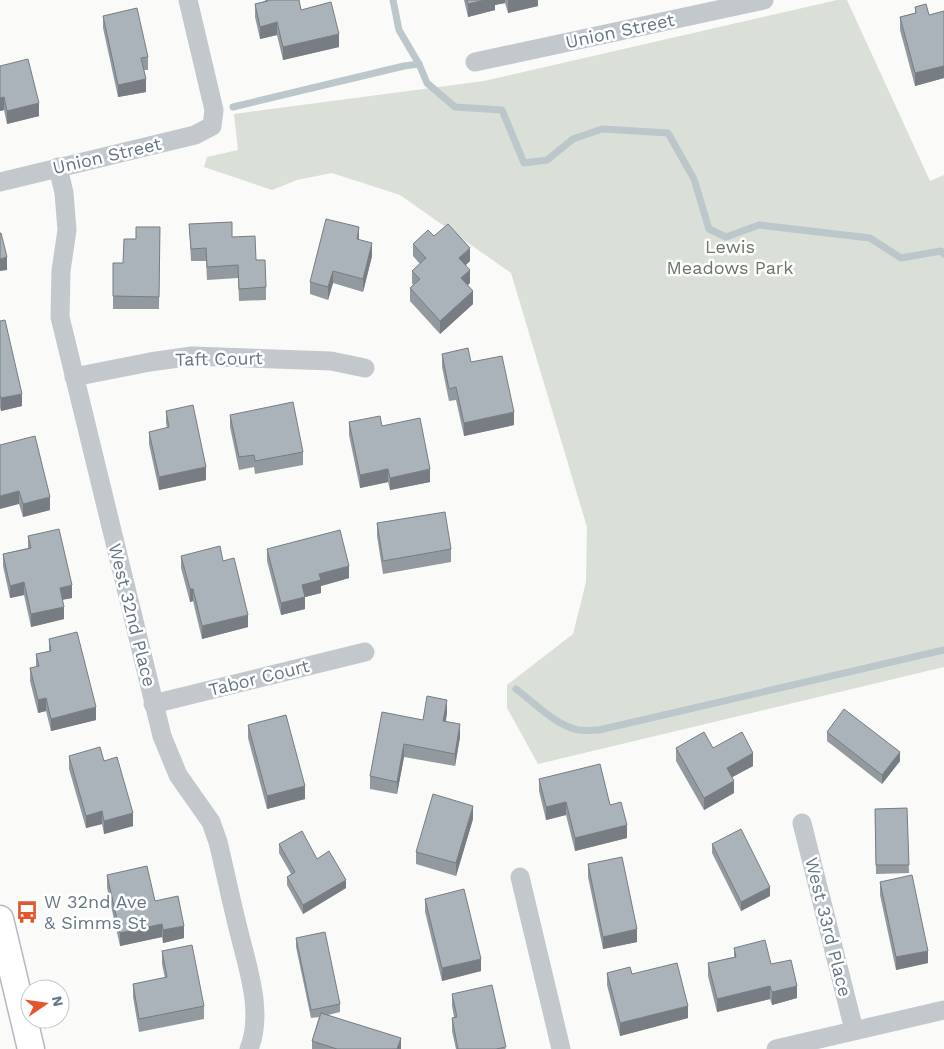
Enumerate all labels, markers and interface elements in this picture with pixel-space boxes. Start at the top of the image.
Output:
street label: Union Street [564,9,677,52]
street label: Union Street [51,133,164,178]
park label: Lewis Meadows Park [667,236,793,278]
street label: Taft Court [175,347,263,370]
street label: West 32nd Place [105,541,160,689]
street label: Tabor Court [206,655,312,700]
street label: West 33rd Place [801,855,856,999]
place label: W 32nd Ave & Simms St [44,891,147,933]
bus stop icon: W 32nd Ave & Simms St [14,899,40,925]
north arrow [20,979,70,1029]
text: N [49,994,67,1008]

